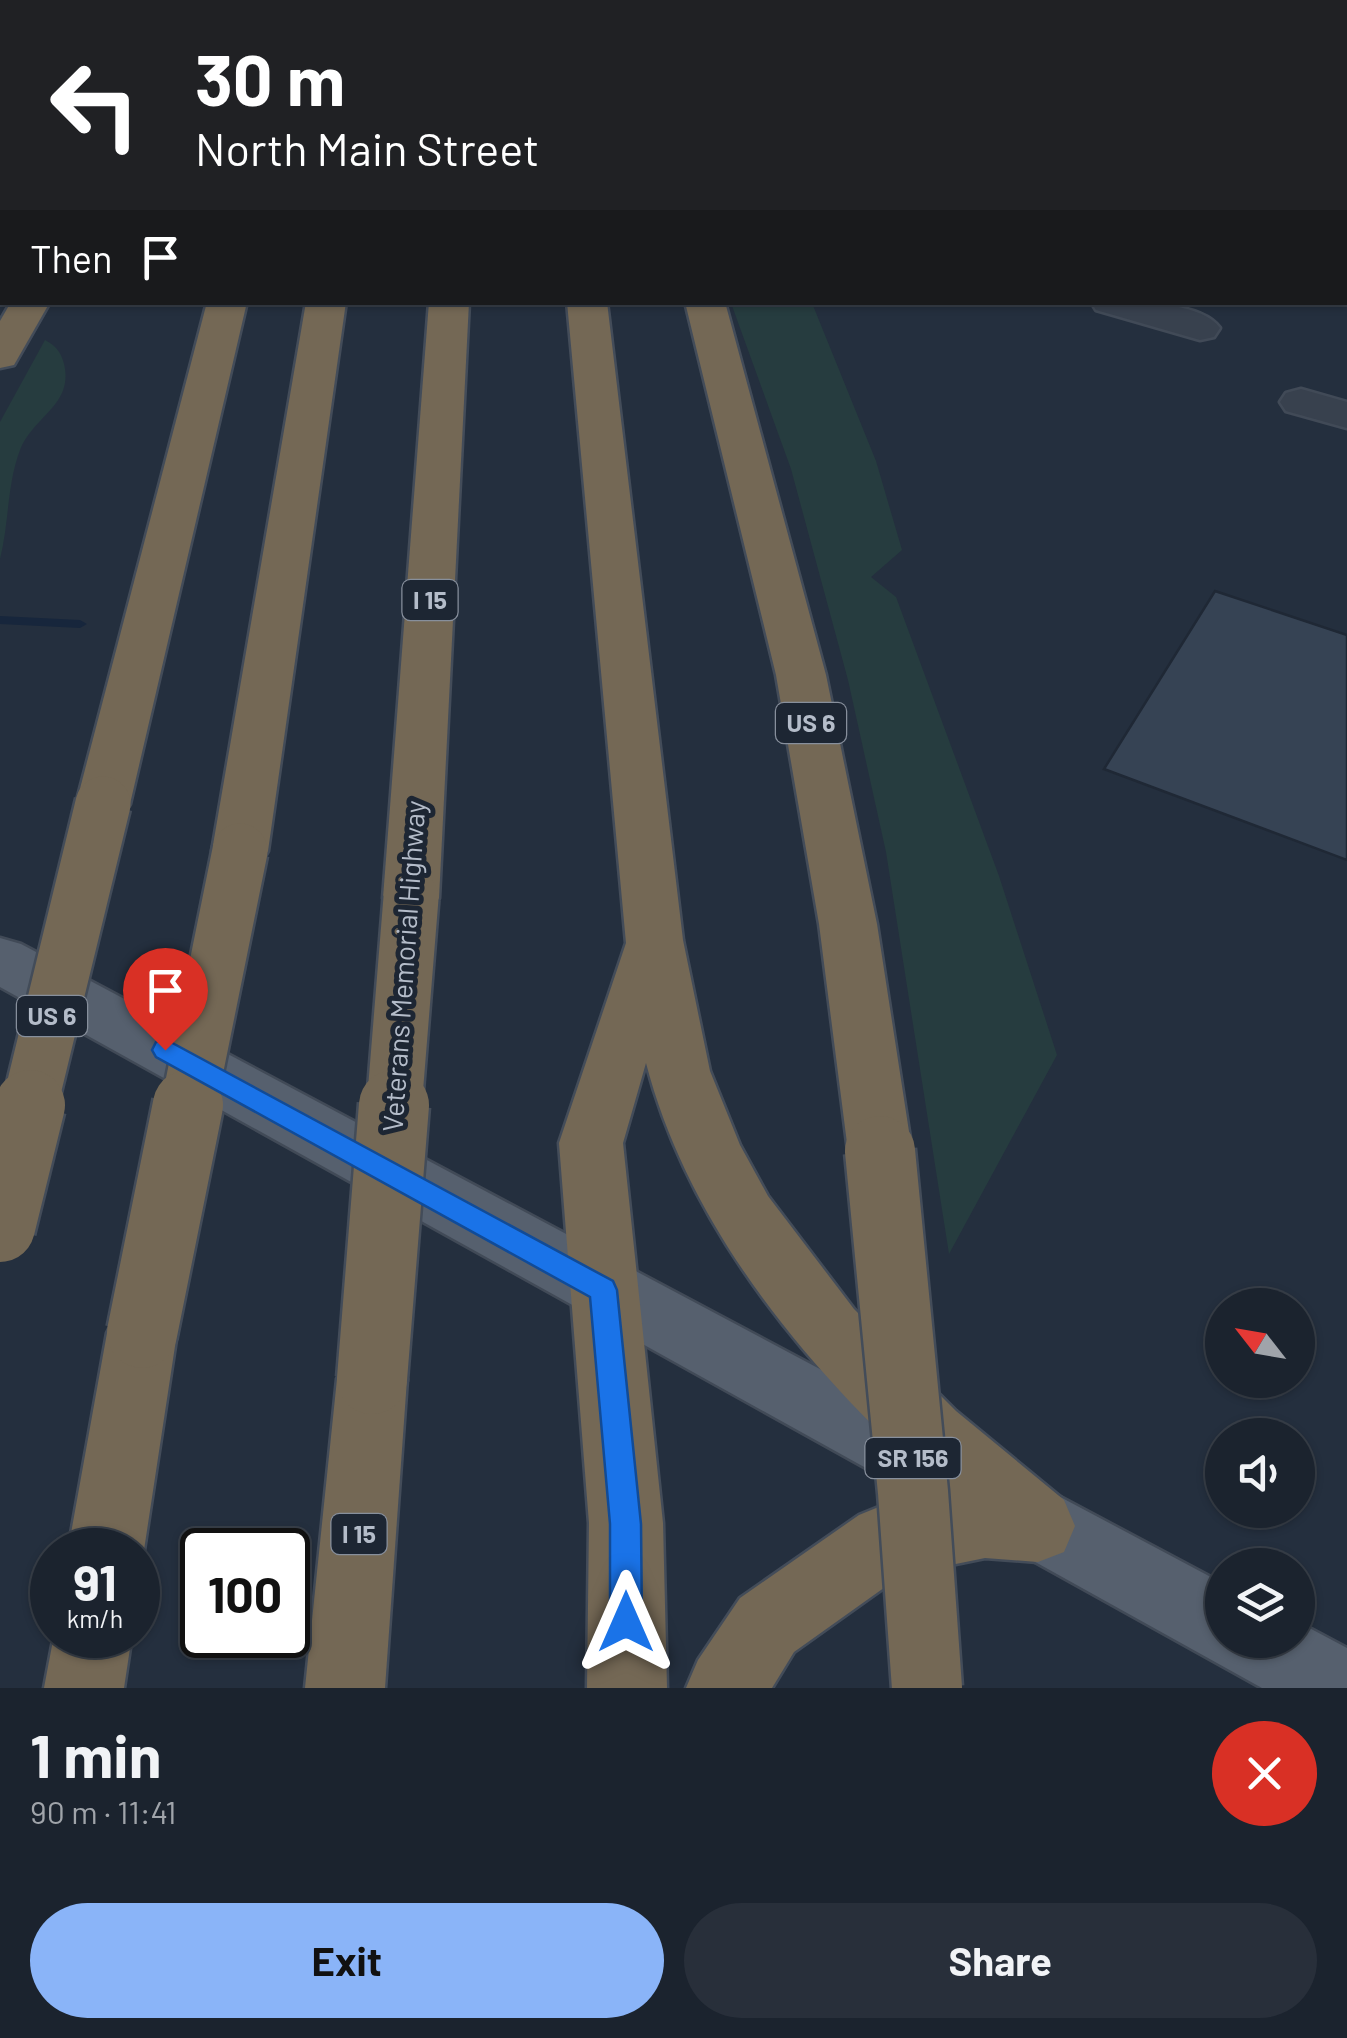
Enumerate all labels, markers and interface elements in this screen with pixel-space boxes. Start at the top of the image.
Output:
text: 30 m [195,36,345,120]
icon: left [30,40,160,170]
text: North Main Street [195,121,539,175]
icon: arrive [133,230,188,285]
text: Then [30,235,113,281]
road number: I 15 [402,580,458,620]
road number: US 6 [776,703,846,743]
street label: Veterans Memorial Highway [374,799,432,1133]
pin [123,948,208,1051]
icon: arrive [138,963,193,1018]
road number: US 6 [17,996,87,1036]
north arrow [1205,1288,1315,1398]
map controls [1205,1288,1315,1658]
button: sound [1205,1418,1315,1528]
road number: SR 156 [866,1438,960,1478]
road number: I 15 [332,1514,386,1554]
speed limit sign: 100 [180,1528,310,1658]
button: layers [1205,1548,1315,1658]
text: 91 [73,1551,117,1611]
position arrow [574,1570,678,1674]
text: km/h [67,1603,123,1633]
text: 1 min [30,1718,161,1790]
button: close [1212,1721,1317,1826]
text: 90 m · 11:41 [30,1792,176,1830]
button: Exit [30,1903,664,2018]
button: Share [684,1903,1317,2018]

